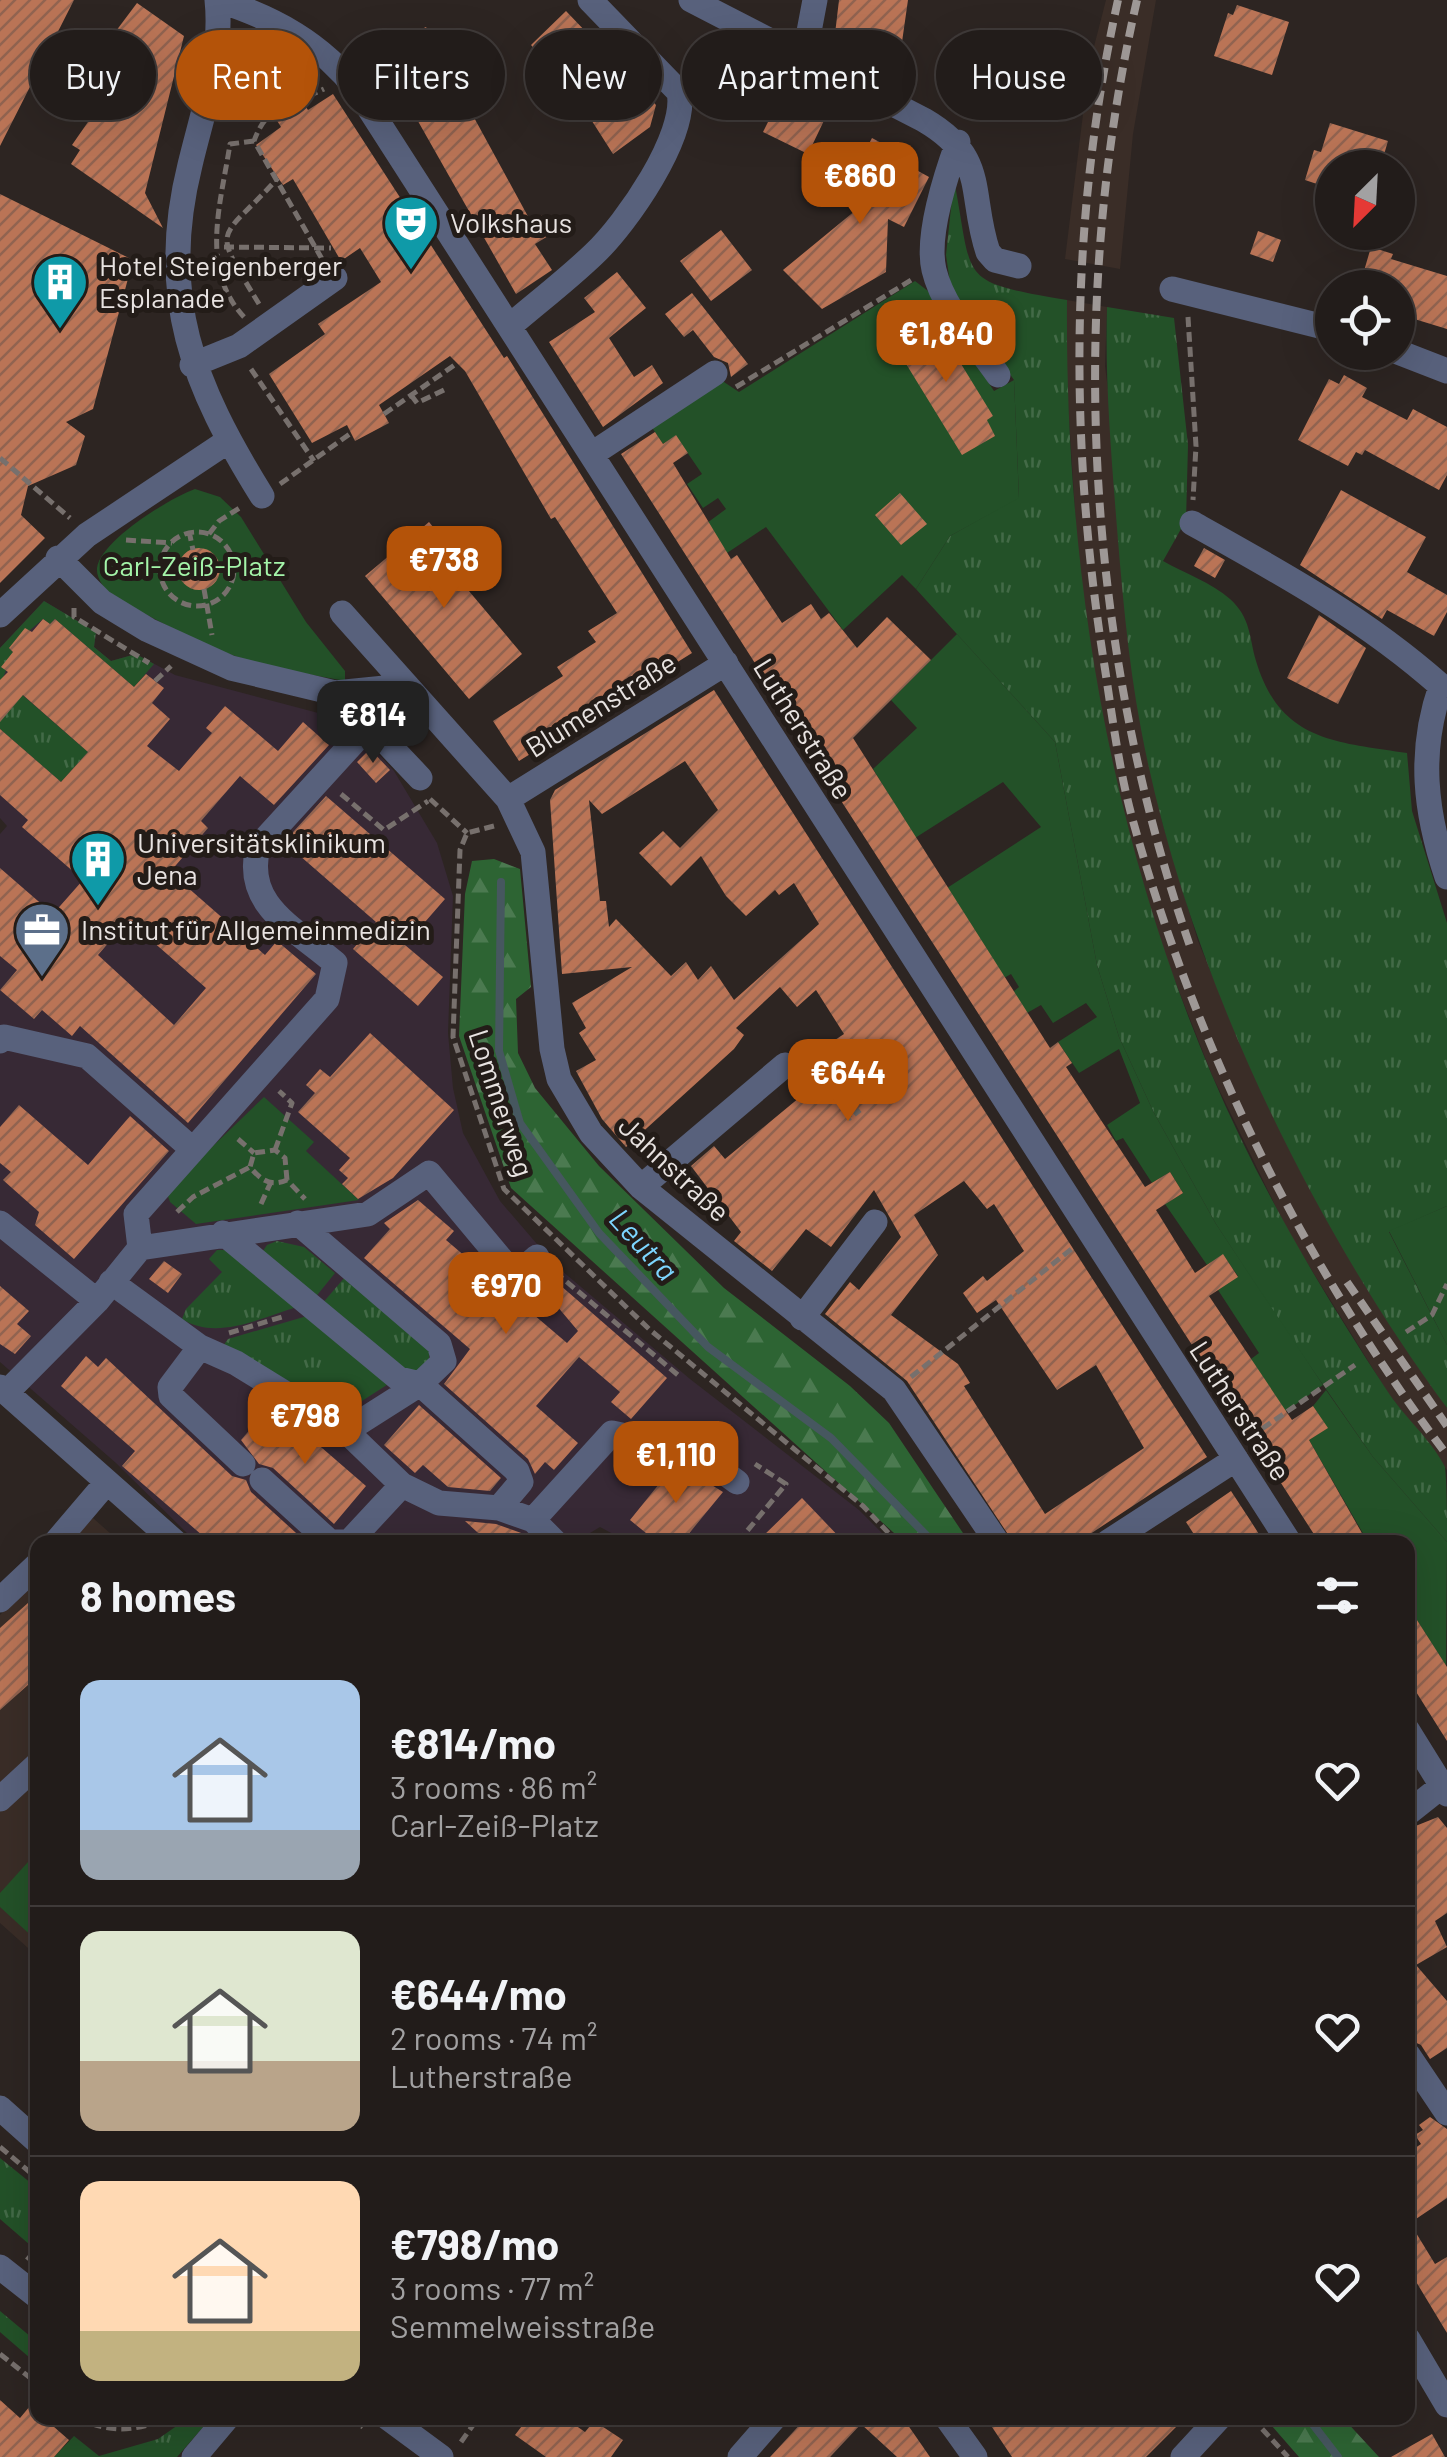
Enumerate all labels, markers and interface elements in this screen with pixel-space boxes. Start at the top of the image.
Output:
chip: Buy [30,30,156,120]
chip: Rent [176,30,318,120]
chip: Filters [338,30,505,120]
chip: New [525,30,662,120]
chip: Apartment [682,30,916,120]
chip: House [936,30,1102,120]
pin: €860 [801,142,919,227]
north arrow [1315,150,1415,250]
map controls [1315,150,1415,370]
text: €860 [823,155,897,193]
theatre icon: Volkshaus [381,193,441,272]
place label: Volkshaus [450,205,572,239]
place label: Hotel Steigenberger Esplanade [99,248,342,314]
building icon: Hotel Steigenberger Esplanade [30,252,90,331]
button: locate [1315,270,1415,370]
pin: €1,840 [865,300,1027,385]
text: €1,840 [898,313,994,351]
pin: €738 [385,526,503,611]
text: €738 [409,539,479,577]
park label: Carl-Zeiß-Platz [103,548,285,582]
street label: Blumenstraße [519,645,682,764]
street label: Lutherstraße [747,652,861,805]
pin: €814 [314,681,432,766]
text: €814 [339,694,407,732]
place label: Universitätsklinikum Jena [137,825,386,891]
building icon: Universitätsklinikum Jena [68,829,128,908]
office icon: Institut für Allgemeinmedizin [12,900,72,979]
place label: Institut für Allgemeinmedizin [81,912,431,946]
street label: Lommerweg [462,1025,542,1181]
pin: €644 [789,1039,907,1124]
text: €644 [810,1052,886,1090]
street label: Jahnstraße [612,1108,737,1228]
water label: Leutra [603,1200,686,1287]
pin: €970 [447,1252,565,1337]
text: €970 [470,1265,542,1303]
street label: Lutherstraße [1183,1334,1299,1487]
pin: €798 [246,1382,364,1467]
text: €798 [270,1395,340,1433]
pin: €1,110 [595,1421,757,1506]
text: €1,110 [635,1434,717,1472]
icon: filters [1310,1568,1365,1623]
text: 8 homes [80,1570,236,1620]
text: €814/mo [390,1717,556,1767]
icon: home [160,1720,280,1840]
icon: heart [1310,1753,1365,1808]
text: 3 rooms · 86 m² [390,1767,597,1805]
text: Carl-Zeiß-Platz [390,1805,599,1843]
text: €644/mo [390,1968,567,2018]
icon: home [160,1971,280,2091]
icon: heart [1310,2004,1365,2059]
text: 2 rooms · 74 m² [390,2018,597,2056]
text: Lutherstraße [390,2056,572,2094]
text: €798/mo [390,2218,559,2268]
icon: home [160,2221,280,2341]
icon: heart [1310,2254,1365,2309]
text: 3 rooms · 77 m² [390,2268,594,2306]
text: Semmelweisstraße [390,2306,655,2344]

